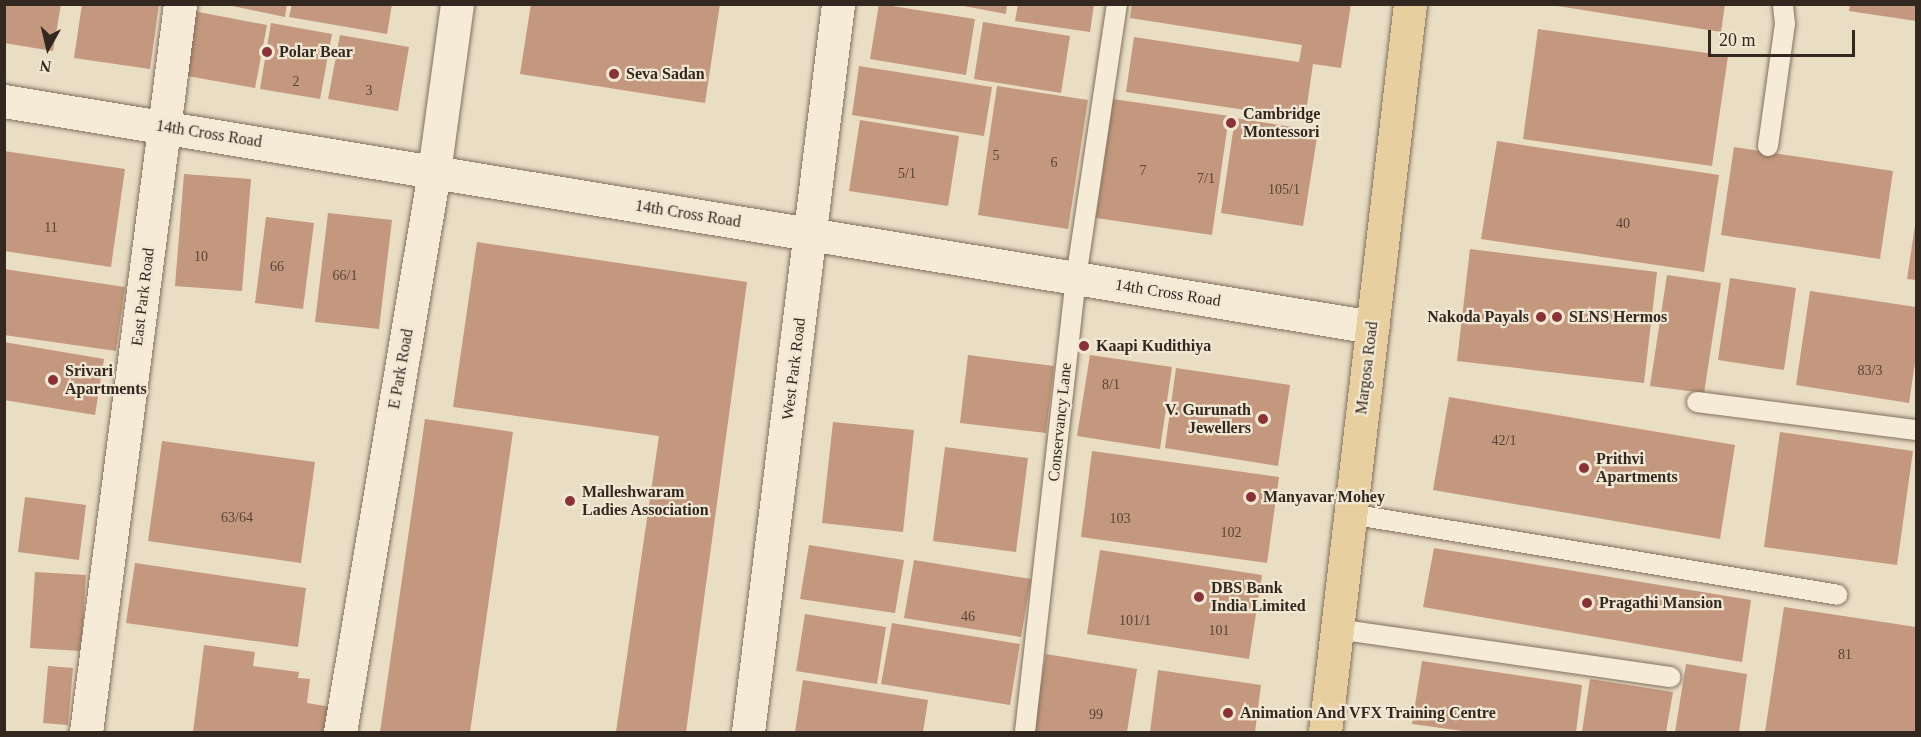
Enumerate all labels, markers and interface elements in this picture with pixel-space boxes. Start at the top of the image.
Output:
north arrow [18,18,78,78]
scale bar [1711,18,1858,56]
text: 20 m [1719,30,1756,50]
place label: Polar Bear [279,42,353,62]
marker: Polar Bear [260,45,274,59]
text: N [39,57,52,76]
place label: Seva Sadan [626,64,705,84]
marker: Seva Sadan [607,67,621,81]
house number: 2 [292,74,300,90]
house number: 3 [366,83,372,99]
place label: Cambridge Montessori [1243,104,1320,142]
street label: 14th Cross Road [155,116,263,152]
marker: Cambridge Montessori [1224,116,1238,130]
house number: 5 [992,148,1000,164]
house number: 6 [1050,155,1058,171]
house number: 7 [1140,163,1146,179]
house number: 5/1 [898,166,916,182]
house number: 7/1 [1197,171,1215,187]
house number: 105/1 [1268,182,1300,198]
street label: 14th Cross Road [634,196,742,232]
house number: 40 [1616,216,1630,232]
house number: 11 [44,220,58,236]
street label: East Park Road [127,247,159,347]
house number: 10 [194,249,208,265]
house number: 66 [270,259,284,275]
house number: 66/1 [333,268,357,284]
street label: 14th Cross Road [1114,275,1222,311]
place label: Nakoda Payals [1427,307,1529,327]
place label: SLNS Hermos [1569,307,1667,327]
marker: Nakoda Payals [1534,310,1548,324]
marker: SLNS Hermos [1550,310,1564,324]
street label: West Park Road [778,317,810,421]
street label: Margosa Road [1352,320,1382,416]
street label: E Park Road [385,328,417,410]
place label: Kaapi Kudithiya [1096,336,1211,356]
marker: Kaapi Kudithiya [1077,339,1091,353]
place label: Srivari Apartments [65,361,147,399]
street label: Conservancy Lane [1044,362,1076,482]
house number: 83/3 [1858,363,1882,379]
marker: Srivari Apartments [46,373,60,387]
house number: 8/1 [1102,377,1120,393]
place label: V. Gurunath Jewellers [1165,400,1251,438]
marker: V. Gurunath Jewellers [1256,412,1270,426]
house number: 42/1 [1492,433,1516,449]
place label: Prithvi Apartments [1596,449,1678,487]
marker: Prithvi Apartments [1577,461,1591,475]
place label: Malleshwaram Ladies Association [582,482,710,520]
place label: Manyavar Mohey [1263,487,1385,507]
marker: Manyavar Mohey [1244,490,1258,504]
marker: Malleshwaram Ladies Association [563,494,577,508]
house number: 63/64 [221,510,253,526]
house number: 103 [1110,511,1130,527]
house number: 102 [1220,525,1242,541]
place label: DBS Bank India Limited [1211,578,1306,616]
marker: DBS Bank India Limited [1192,590,1206,604]
place label: Pragathi Mansion [1599,593,1722,613]
marker: Pragathi Mansion [1580,596,1594,610]
house number: 46 [961,609,975,625]
house number: 101/1 [1119,613,1151,629]
house number: 101 [1208,623,1230,639]
house number: 81 [1838,647,1852,663]
place label: Animation And VFX Training Centre [1240,703,1497,723]
marker: Animation And VFX Training Centre [1221,706,1235,720]
house number: 99 [1089,707,1103,723]

